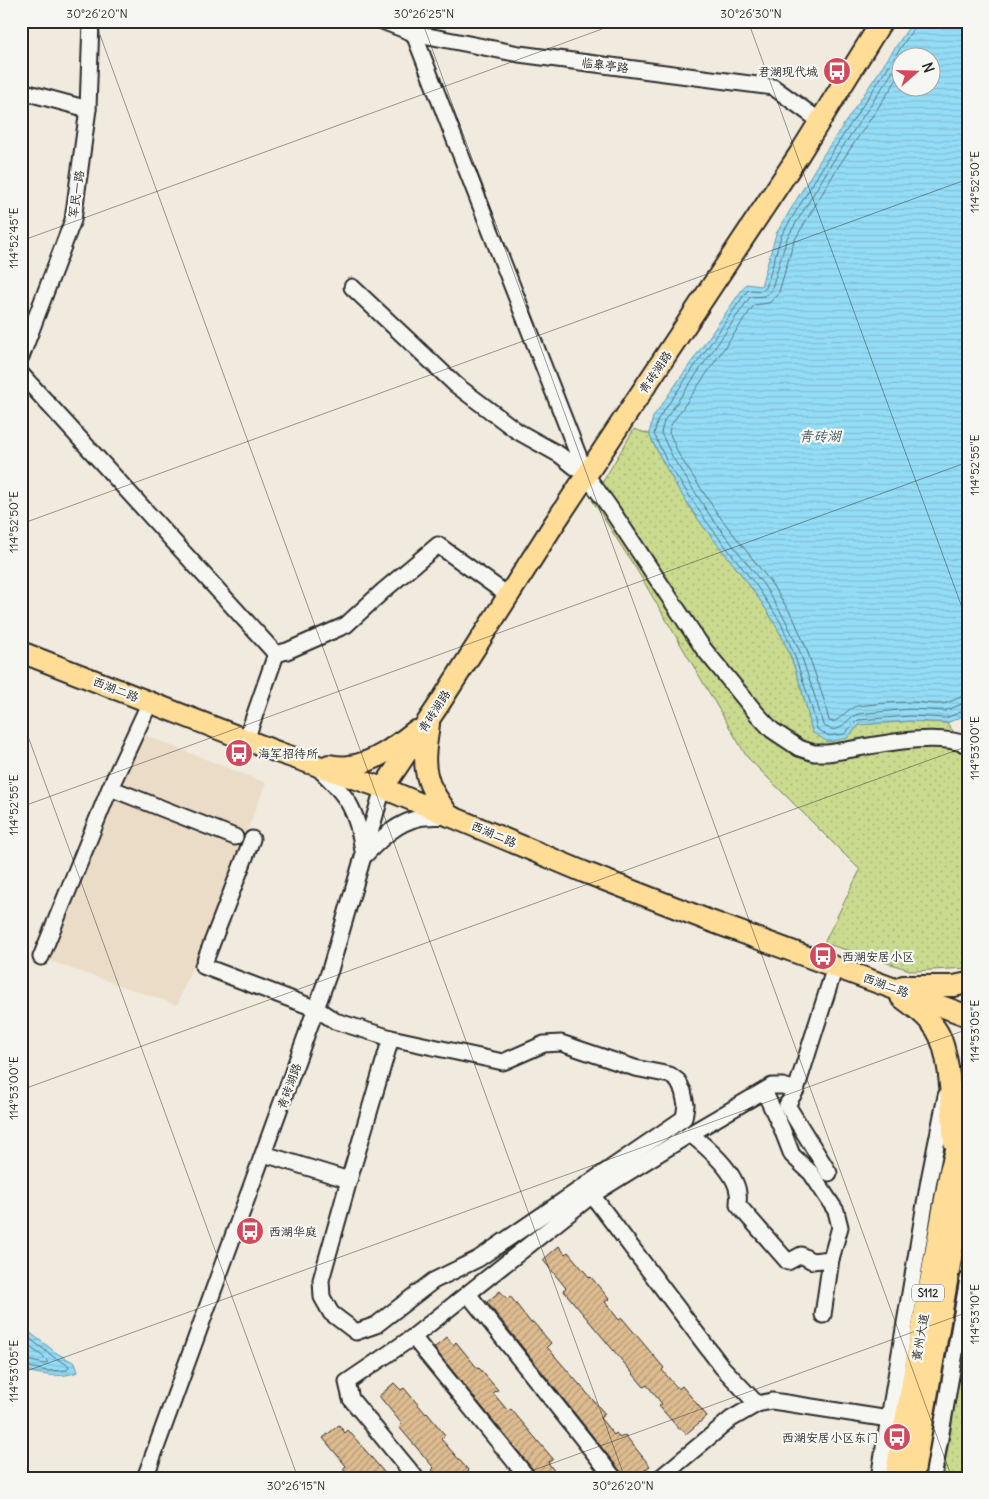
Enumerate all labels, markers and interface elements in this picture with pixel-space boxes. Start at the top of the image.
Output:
text: 30°26'20"N [66,6,128,21]
text: 30°26'25"N [394,6,454,21]
text: 30°26'30"N [720,6,782,21]
north arrow [892,48,942,98]
street label: 临皋亭路 [580,55,630,75]
bus stop icon: 君湖现代城 [822,56,852,86]
text: N [918,60,938,75]
place label: 君湖现代城 [758,64,818,79]
text: 114°52'50"E [967,151,982,213]
street label: 军民一路 [65,169,87,219]
text: 114°52'45"E [6,208,21,268]
street label: 青砖湖路 [635,348,675,396]
water label: 青砖湖 [799,427,843,445]
text: 114°52'55"E [967,434,982,496]
text: 114°52'50"E [6,491,21,553]
street label: 西湖二路 [91,673,141,705]
street label: 青砖湖路 [415,687,453,735]
text: 114°53'00"E [967,716,982,780]
bus stop icon: 海军招待所 [224,738,254,768]
place label: 海军招待所 [258,746,319,761]
text: 114°52'55"E [6,774,21,836]
street label: 西湖二路 [469,818,519,850]
bus stop icon: 西湖安居小区 [808,941,838,971]
place label: 西湖安居小区 [842,949,914,964]
street label: 西湖二路 [861,970,911,1000]
text: 114°53'05"E [967,1000,982,1062]
text: 114°53'00"E [6,1056,21,1120]
street label: 青砖湖路 [274,1061,304,1111]
bus stop icon: 西湖华庭 [235,1216,265,1246]
place label: 西湖华庭 [269,1224,317,1239]
text: 114°53'10"E [967,1284,982,1344]
road number: S112 [912,1285,944,1302]
street label: 黄州大道 [908,1312,932,1362]
text: 114°53'05"E [6,1340,21,1402]
bus stop icon: 西湖安居小区东门 [882,1422,912,1452]
place label: 西湖安居小区东门 [782,1430,878,1445]
text: 30°26'15"N [267,1478,325,1493]
text: 30°26'20"N [592,1478,654,1493]

